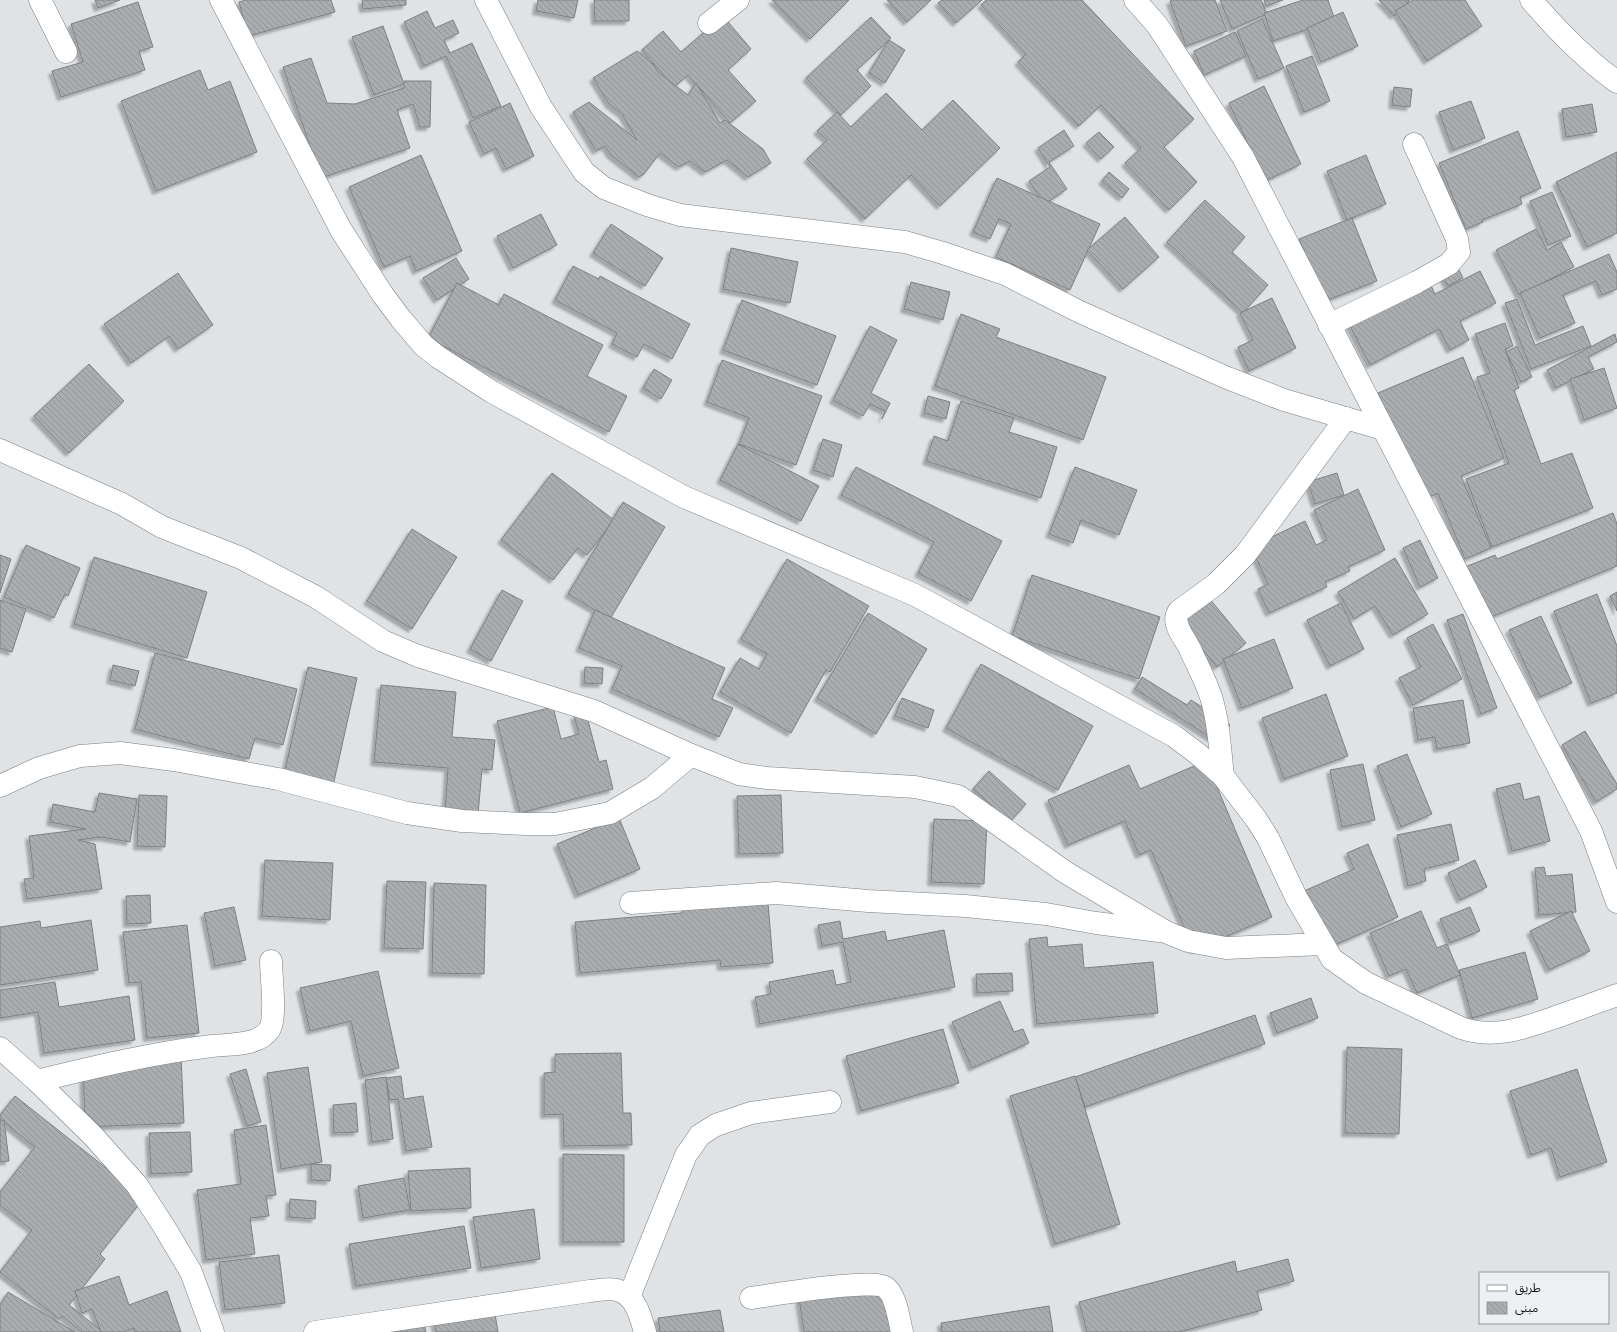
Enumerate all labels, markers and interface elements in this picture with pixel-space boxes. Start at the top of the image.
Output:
legend [1479,1272,1609,1324]
text: طريق [1515,1281,1541,1296]
text: مبنى [1515,1301,1538,1315]

